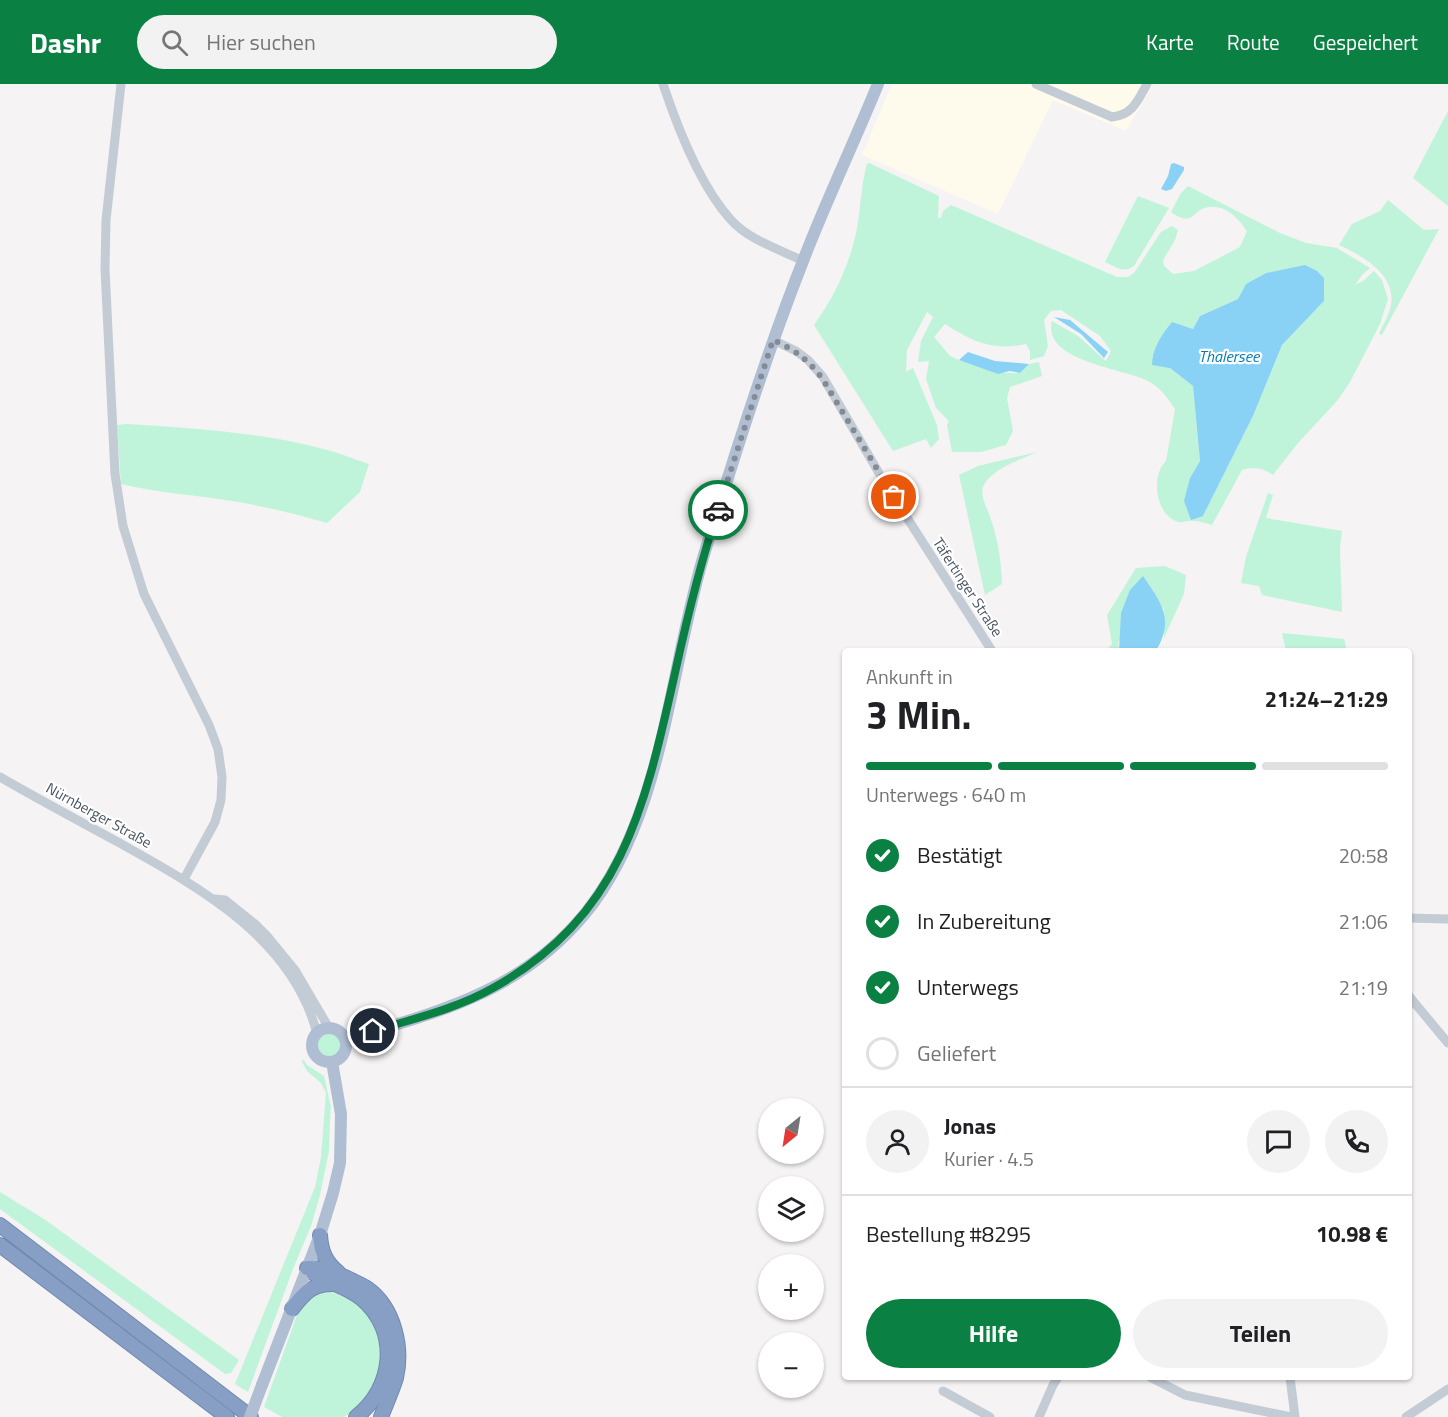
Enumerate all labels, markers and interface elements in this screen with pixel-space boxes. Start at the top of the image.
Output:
search box [137,15,557,69]
text: Dashr [30,21,101,64]
text: Hier suchen [206,25,316,59]
icon: search [158,26,191,59]
text: Karte [1146,26,1194,58]
text: Route [1227,26,1280,58]
text: Gespeichert [1313,26,1418,58]
water label: Thalersee [1198,344,1261,368]
pin [868,471,919,522]
courier [688,480,748,540]
icon: bag [877,480,910,513]
icon: car [702,494,735,527]
street label: Täfertinger Straße [927,533,1009,641]
text: Ankunft in [866,661,953,692]
text: 21:24–21:29 [1265,682,1388,716]
text: 3 Min. [866,685,972,744]
street label: Nürnberger Straße [42,776,156,854]
text: Unterwegs · 640 m [866,779,1026,810]
text: Bestätigt [917,838,1002,872]
icon: check [866,839,899,872]
text: 20:58 [1339,840,1388,871]
text: In Zubereitung [917,904,1051,938]
icon: check [866,905,899,938]
text: 21:06 [1339,906,1388,937]
text: Unterwegs [917,970,1019,1004]
icon: check [866,971,899,1004]
text: 21:19 [1339,972,1388,1003]
pin [347,1005,398,1056]
icon: home [356,1014,389,1047]
text: Geliefert [917,1036,996,1070]
north arrow [758,1098,824,1164]
map controls [758,1098,824,1398]
text: Jonas [944,1109,996,1143]
button: person [866,1110,929,1173]
button: chat [1247,1110,1310,1173]
button: phone [1325,1110,1388,1173]
text: Kurier · 4.5 [944,1143,1034,1174]
button: layers [758,1176,824,1242]
text: Bestellung #8295 [866,1217,1031,1251]
text: 10.98 € [1316,1217,1388,1251]
button: + [758,1254,824,1320]
button: Hilfe [866,1299,1121,1368]
button: Teilen [1133,1299,1388,1368]
button: − [758,1332,824,1398]

